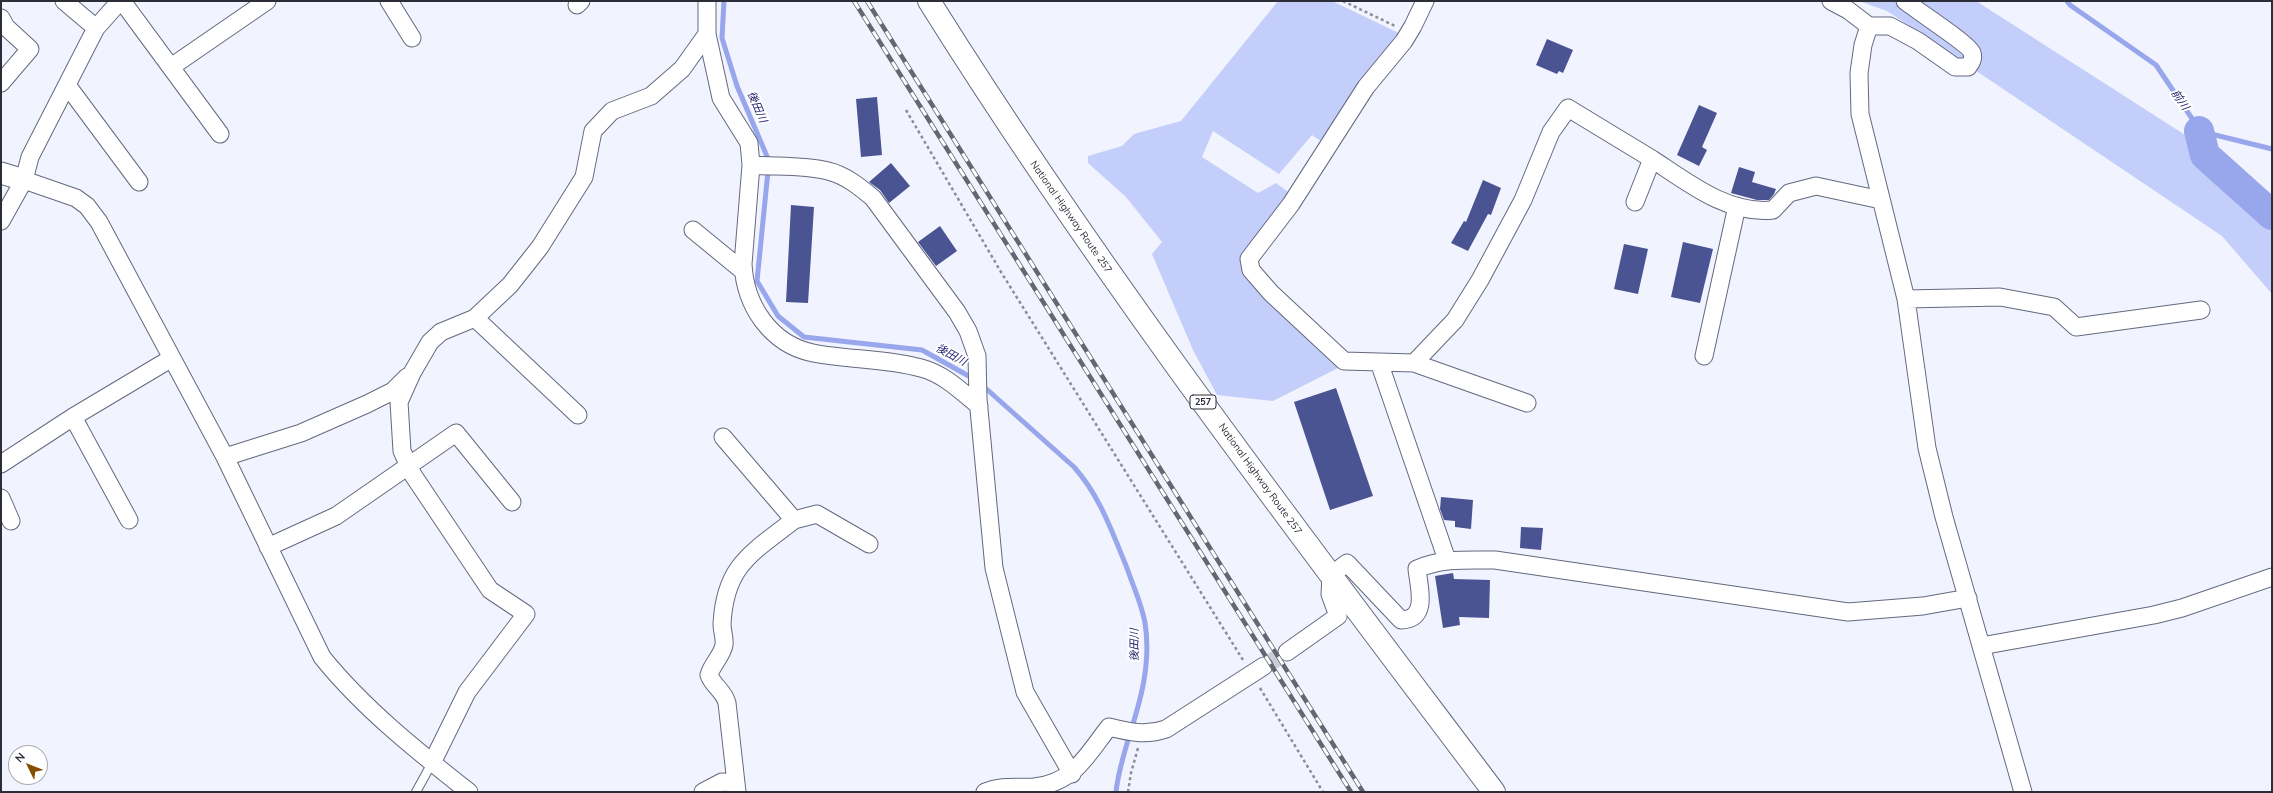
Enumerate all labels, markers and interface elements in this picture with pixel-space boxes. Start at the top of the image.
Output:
water label: 前川 [2168,87,2192,113]
water label: 後田川 [744,89,770,125]
street label: National Highway Route 257 [1028,159,1114,275]
water label: 後田川 [933,341,969,369]
road number: 257 [1190,395,1216,409]
street label: National Highway Route 257 [1216,421,1304,537]
water label: 後田川 [1128,629,1142,661]
north arrow [8,745,48,785]
text: N [12,750,28,765]

